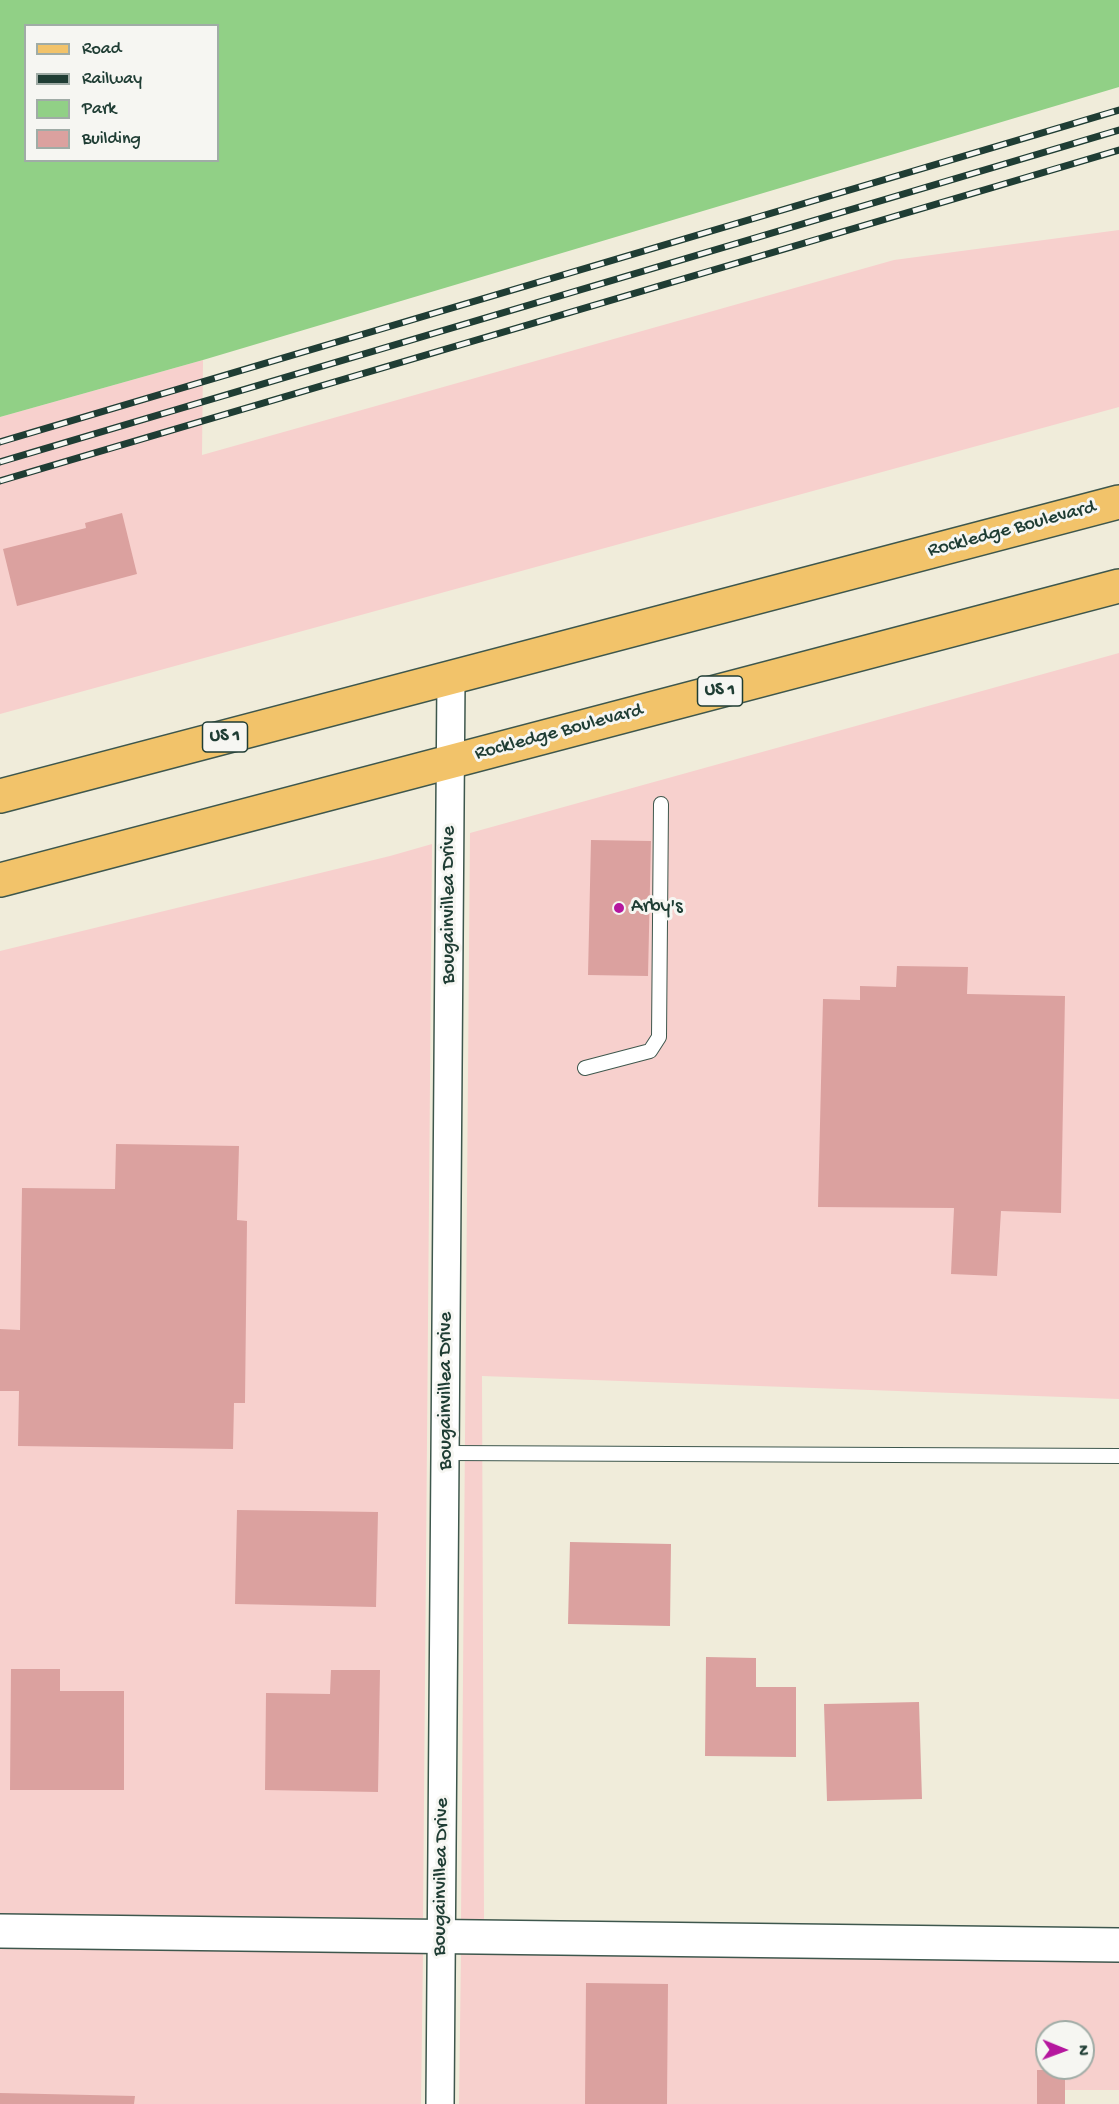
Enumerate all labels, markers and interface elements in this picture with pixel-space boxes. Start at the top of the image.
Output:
legend [24,24,219,162]
text: Road [82,39,121,60]
text: Railway [82,69,142,90]
text: Park [82,99,116,120]
text: Building [82,129,141,150]
street label: Rockledge Boulevard [925,496,1099,564]
road number: US 1 [698,676,742,706]
street label: Rockledge Boulevard [472,699,646,767]
road number: US 1 [202,722,248,752]
street label: Bougainvillea Drive [438,826,462,984]
place label: Arby's [631,896,683,920]
marker: Arby's [612,901,626,915]
street label: Bougainvillea Drive [435,1312,459,1470]
street label: Bougainvillea Drive [429,1798,455,1956]
north arrow [1035,2020,1095,2080]
text: N [1072,2045,1091,2056]

